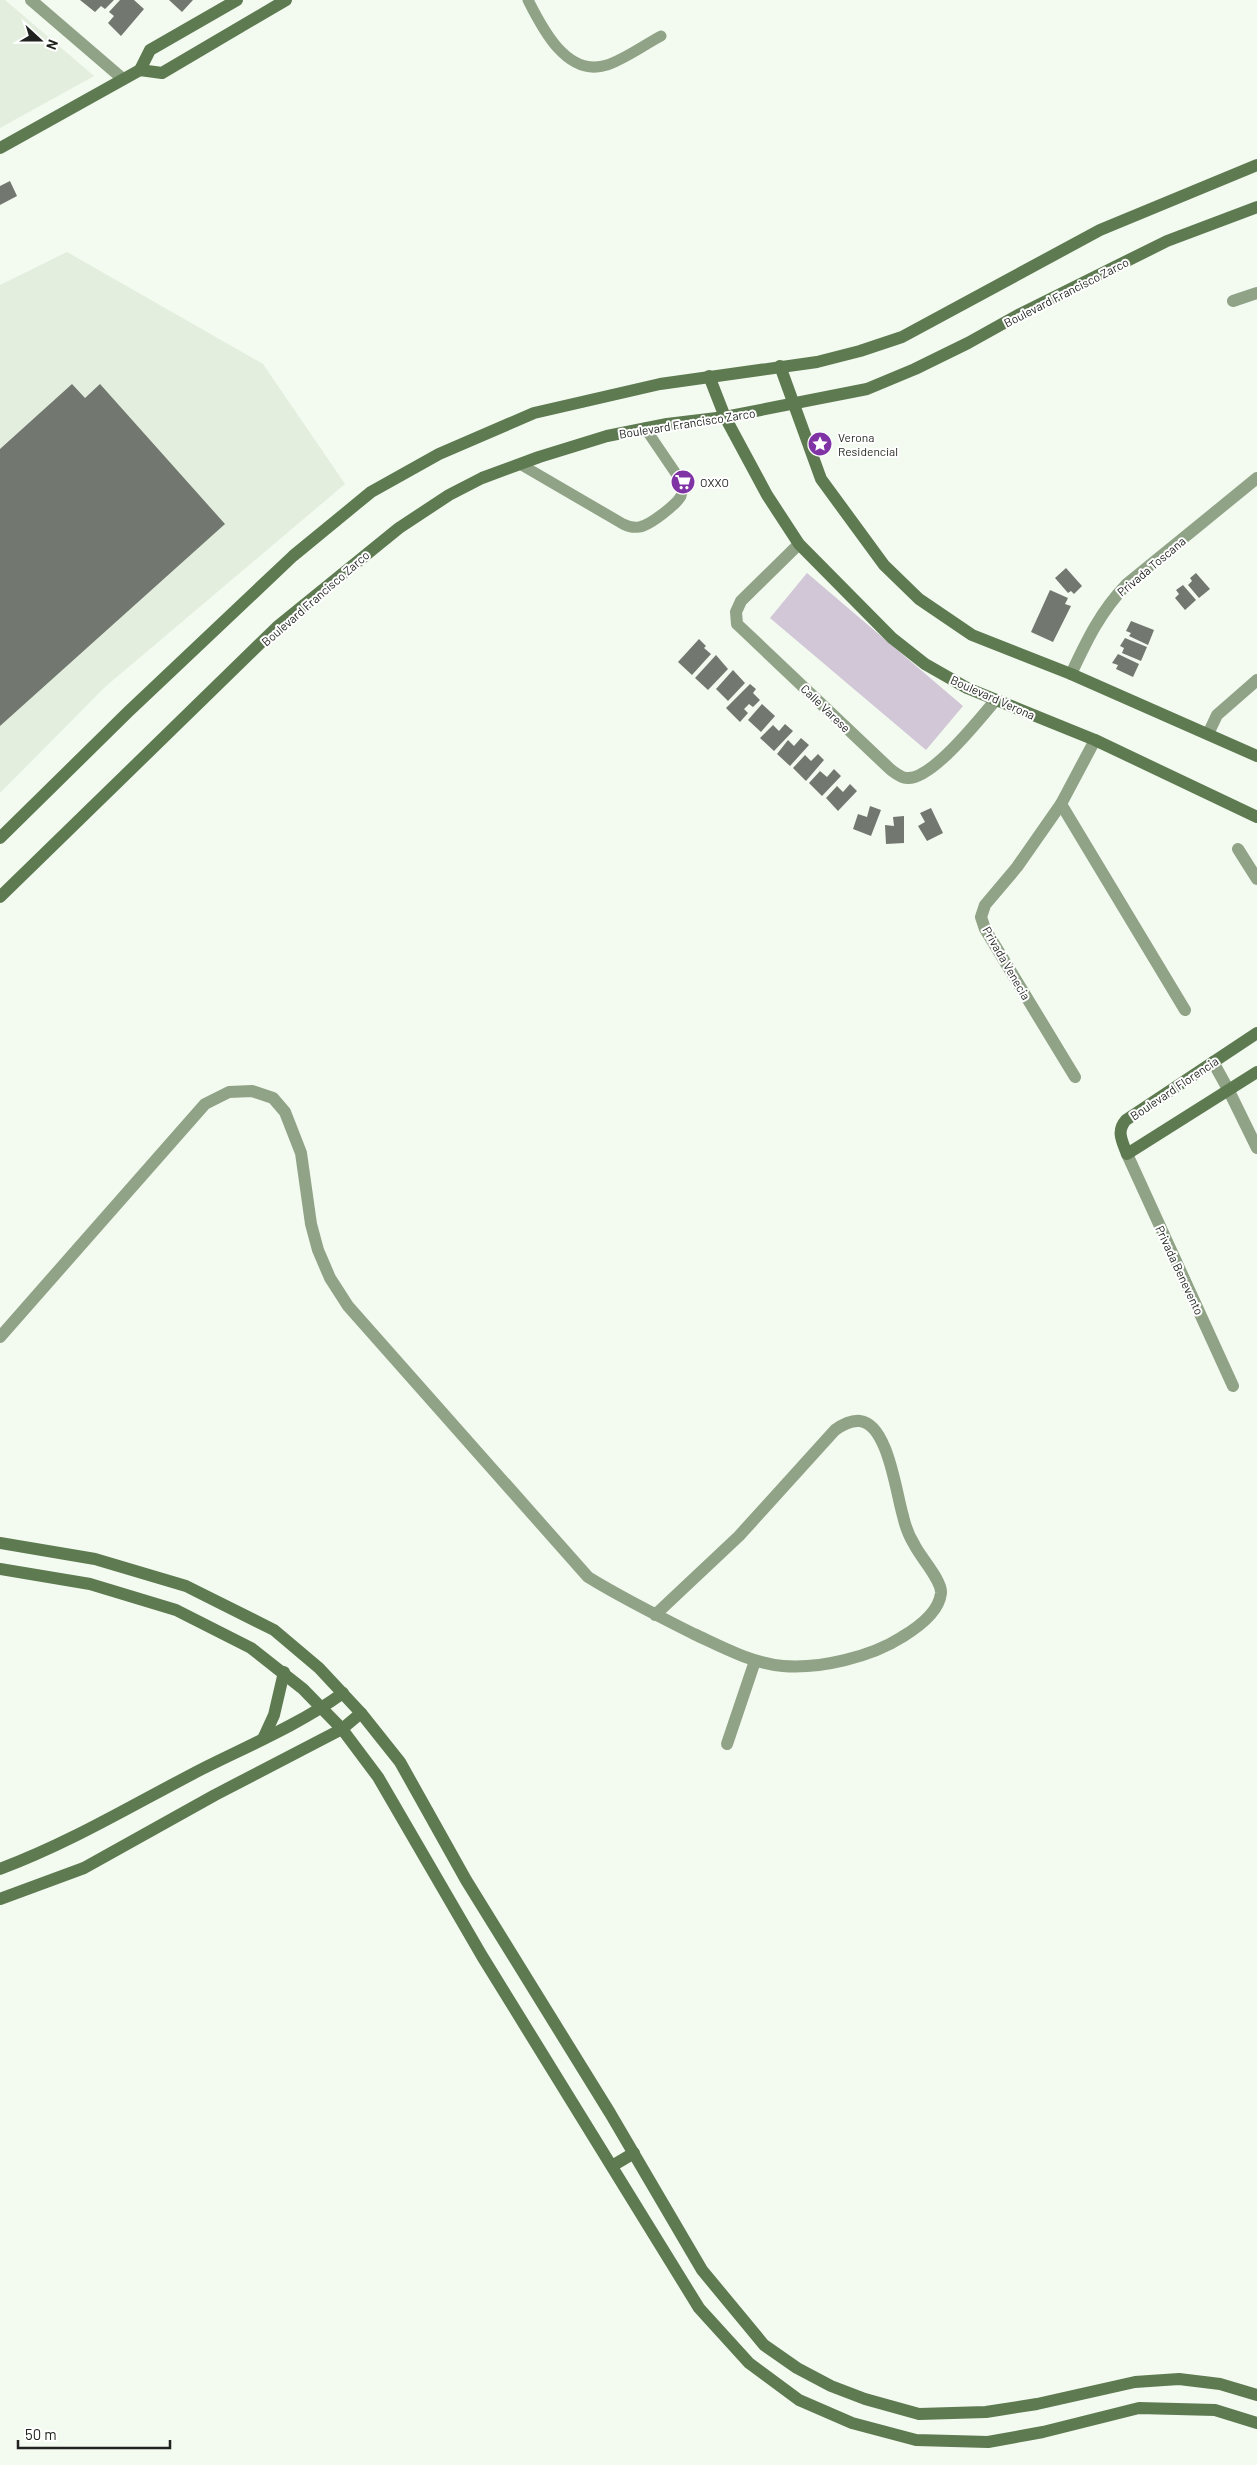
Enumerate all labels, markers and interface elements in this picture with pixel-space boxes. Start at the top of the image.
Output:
north arrow [15,15,65,65]
text: N [43,37,62,52]
street label: Boulevard Francisco Zarco [1001,254,1131,330]
street label: Boulevard Francisco Zarco [618,405,756,441]
place label: Verona Residencial [838,430,898,458]
place icon: Verona Residencial [807,431,833,457]
supermarket icon: OXXO [670,469,696,495]
place label: OXXO [700,475,729,489]
street label: Privada Toscana [1114,533,1188,599]
street label: Boulevard Francisco Zarco [258,547,372,649]
street label: Boulevard Verona [949,672,1037,722]
street label: Calle Varese [798,681,854,735]
street label: Privada Venecia [980,924,1034,1002]
street label: Boulevard Florencia [1127,1053,1221,1123]
street label: Privada Benevento [1153,1223,1207,1317]
scale bar [18,2418,170,2450]
text: 50 m [25,2425,57,2443]

